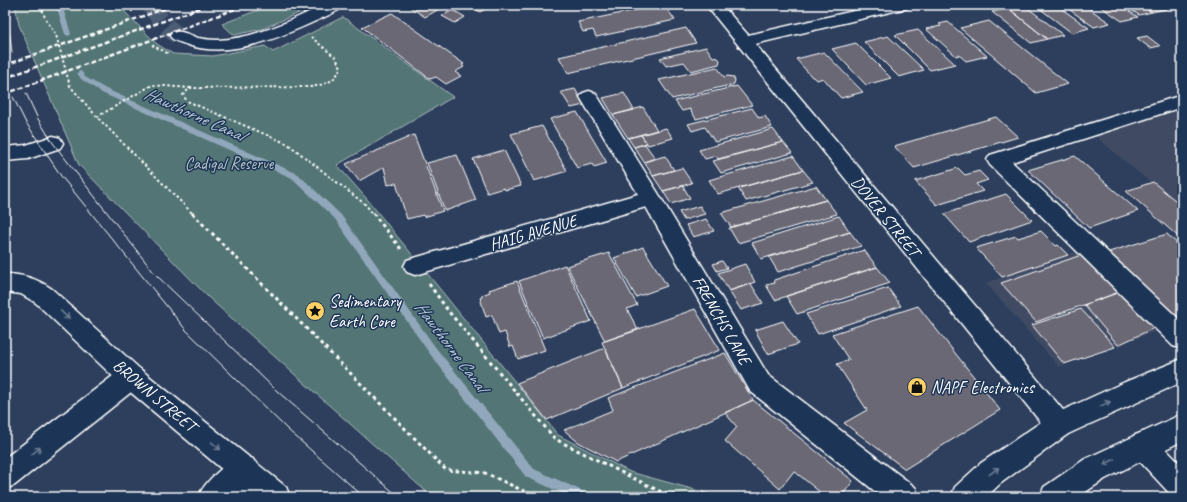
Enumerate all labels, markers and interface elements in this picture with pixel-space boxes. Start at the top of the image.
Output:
water label: Hawthorne Canal [141,82,253,148]
park label: Cadigal Reserve [185,153,275,174]
street label: DOVER STREET [847,172,926,263]
street label: HAIG AVENUE [487,209,582,255]
street label: FRENCHS LANE [688,272,757,371]
place label: Sedimentary Earth Core [329,291,402,332]
water label: Hawthorne Canal [410,297,496,400]
place icon: Sedimentary Earth Core [304,300,326,322]
one-way arrow [60,310,70,320]
street label: BROWN STREET [109,355,204,439]
shop icon: NAPF Electronics [906,376,928,398]
place label: NAPF Electronics [931,377,1036,398]
one-way arrow [1098,400,1110,407]
one-way arrow [210,442,221,451]
one-way arrow [30,447,41,455]
one-way arrow [1103,459,1115,466]
one-way arrow [988,467,999,475]

